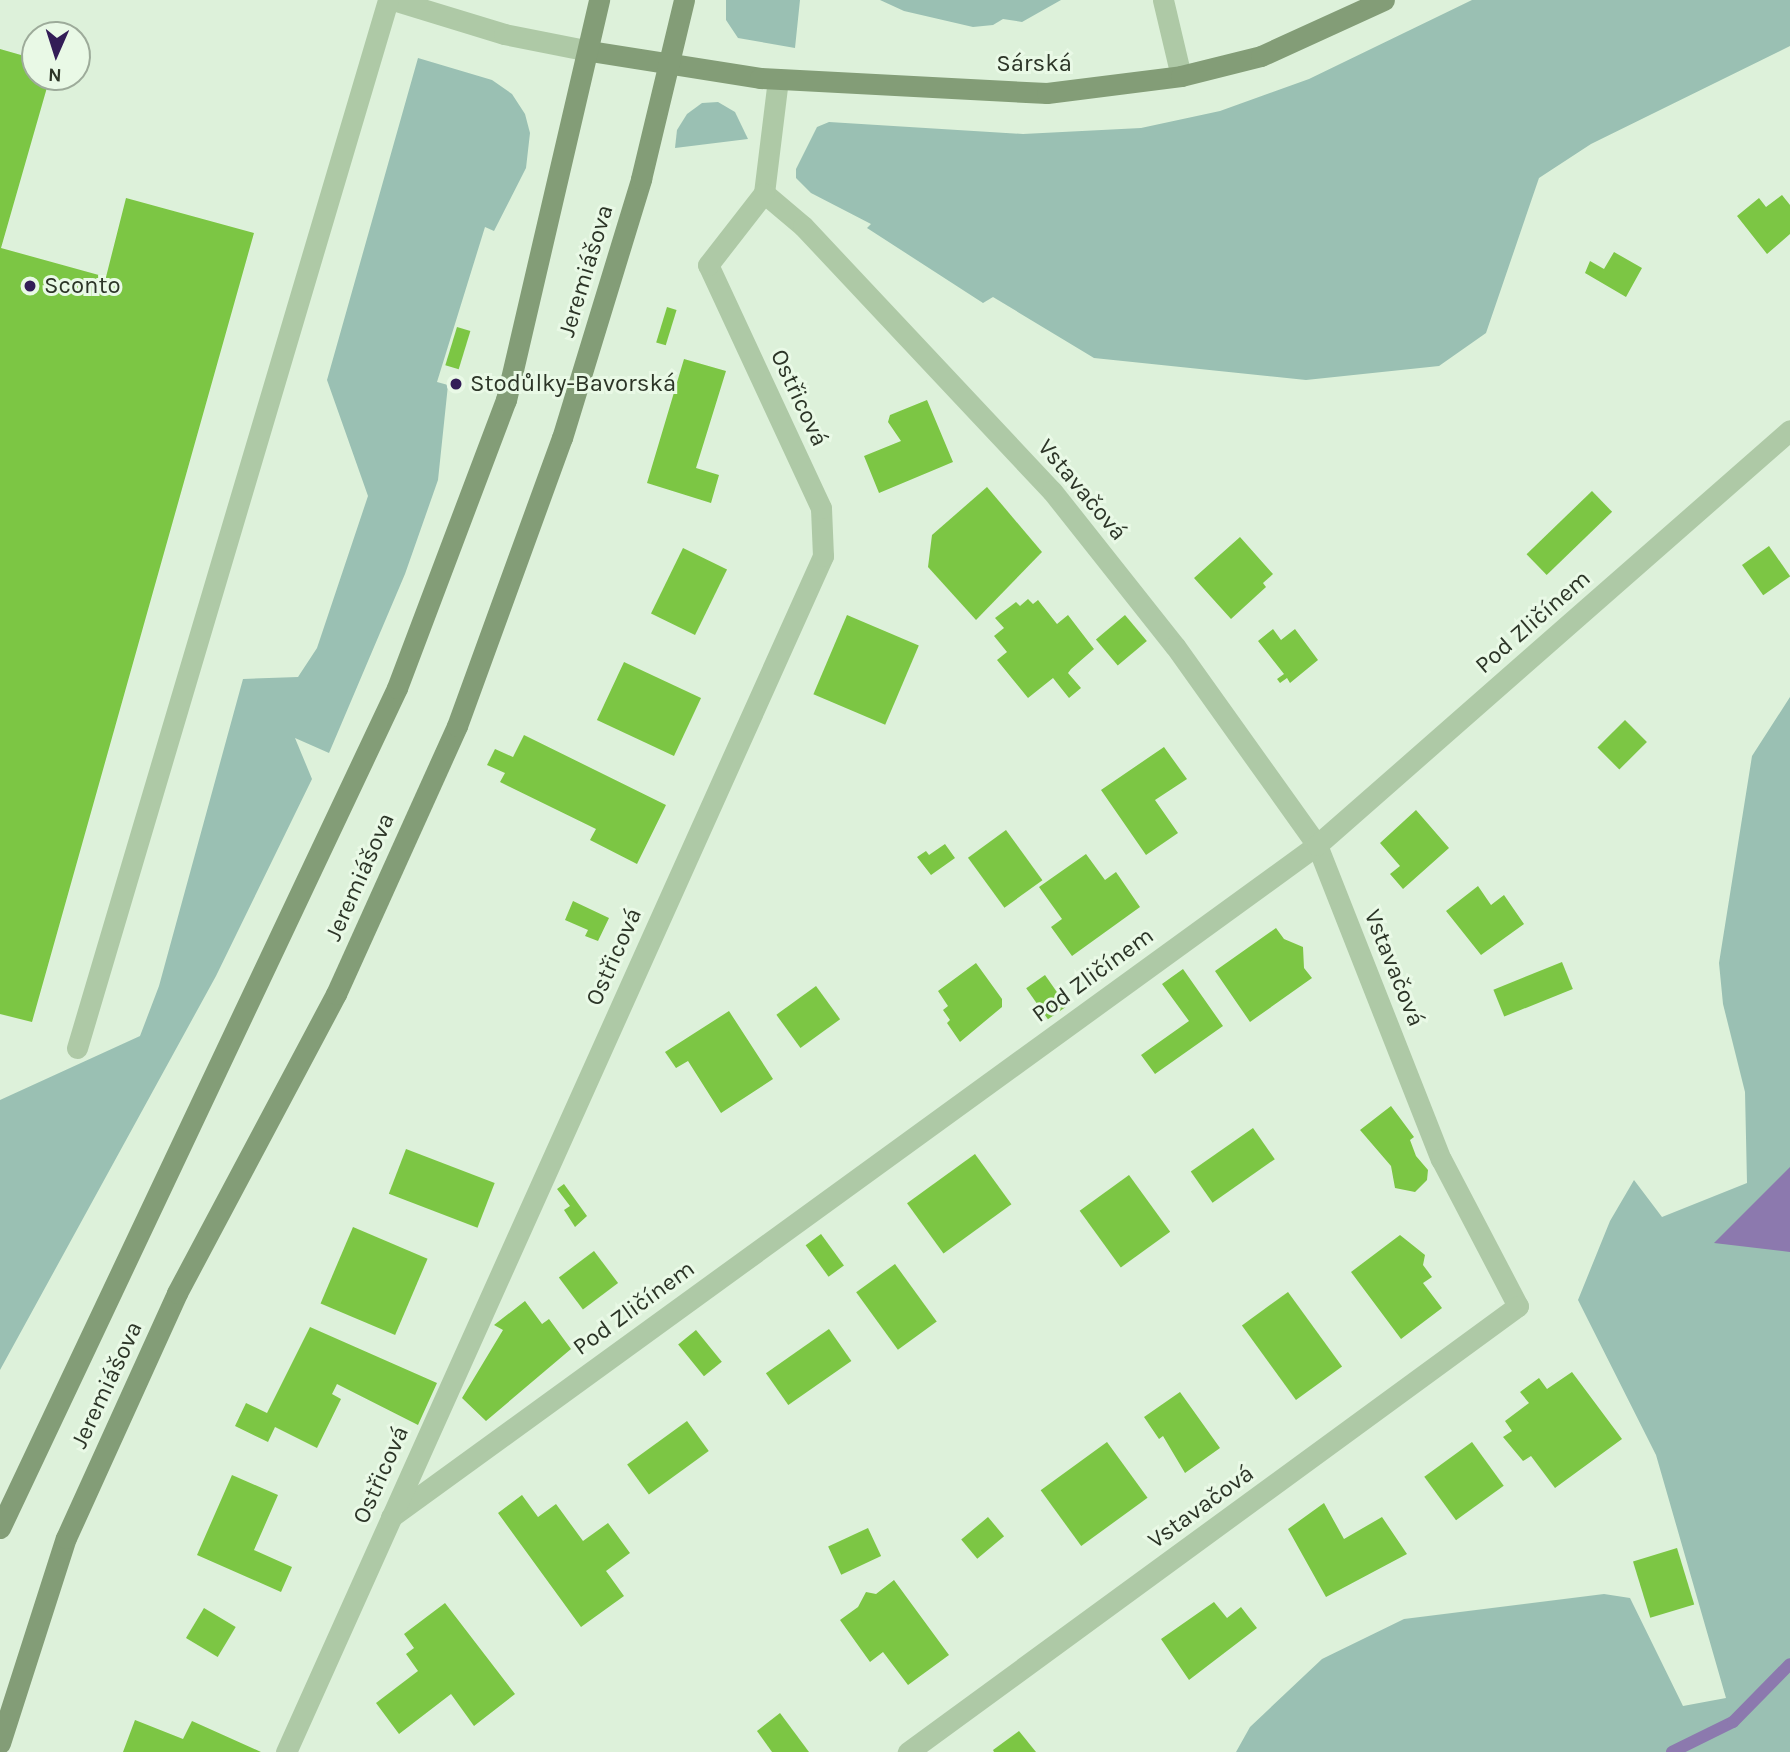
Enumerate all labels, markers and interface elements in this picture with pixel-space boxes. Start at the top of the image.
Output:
north arrow [21,21,91,91]
street label: Sárská [996,50,1072,78]
text: N [48,64,62,86]
street label: Jeremiášova [552,201,620,341]
place label: Sconto [44,272,121,300]
marker: Sconto [22,278,38,294]
street label: Ostřicová [764,345,834,451]
place label: Stodůlky-Bavorská [470,370,676,398]
marker: Stodůlky-Bavorská [448,376,464,392]
street label: Vstavačová [1031,433,1133,547]
street label: Pod Zličínem [1470,564,1596,680]
street label: Jeremiášova [319,809,401,945]
street label: Ostřicová [580,904,648,1010]
street label: Vstavačová [1357,905,1431,1031]
street label: Pod Zličínem [1027,921,1159,1029]
street label: Pod Zličínem [568,1254,700,1362]
street label: Jeremiášova [65,1317,149,1453]
street label: Ostřicová [347,1422,415,1528]
street label: Vstavačová [1143,1459,1259,1555]

